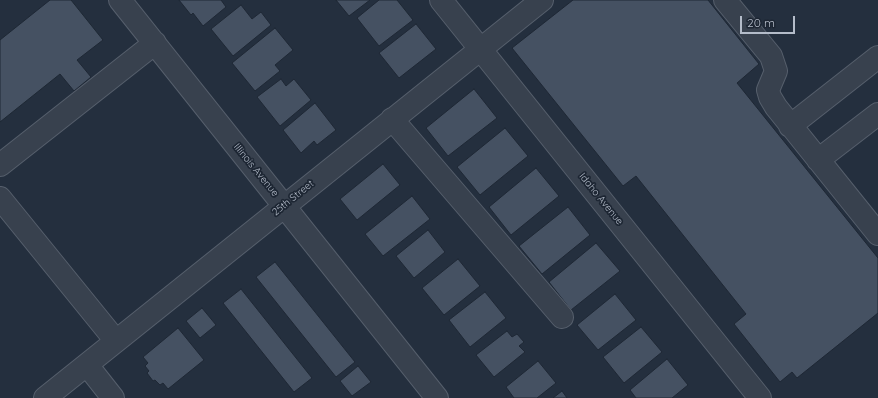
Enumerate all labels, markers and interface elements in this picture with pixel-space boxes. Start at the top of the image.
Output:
scale bar [742,8,797,34]
text: 20 m [747,15,775,30]
street label: Illinois Avenue [231,141,281,199]
street label: Idaho Avenue [576,171,626,227]
street label: 25th Street [270,178,316,218]

